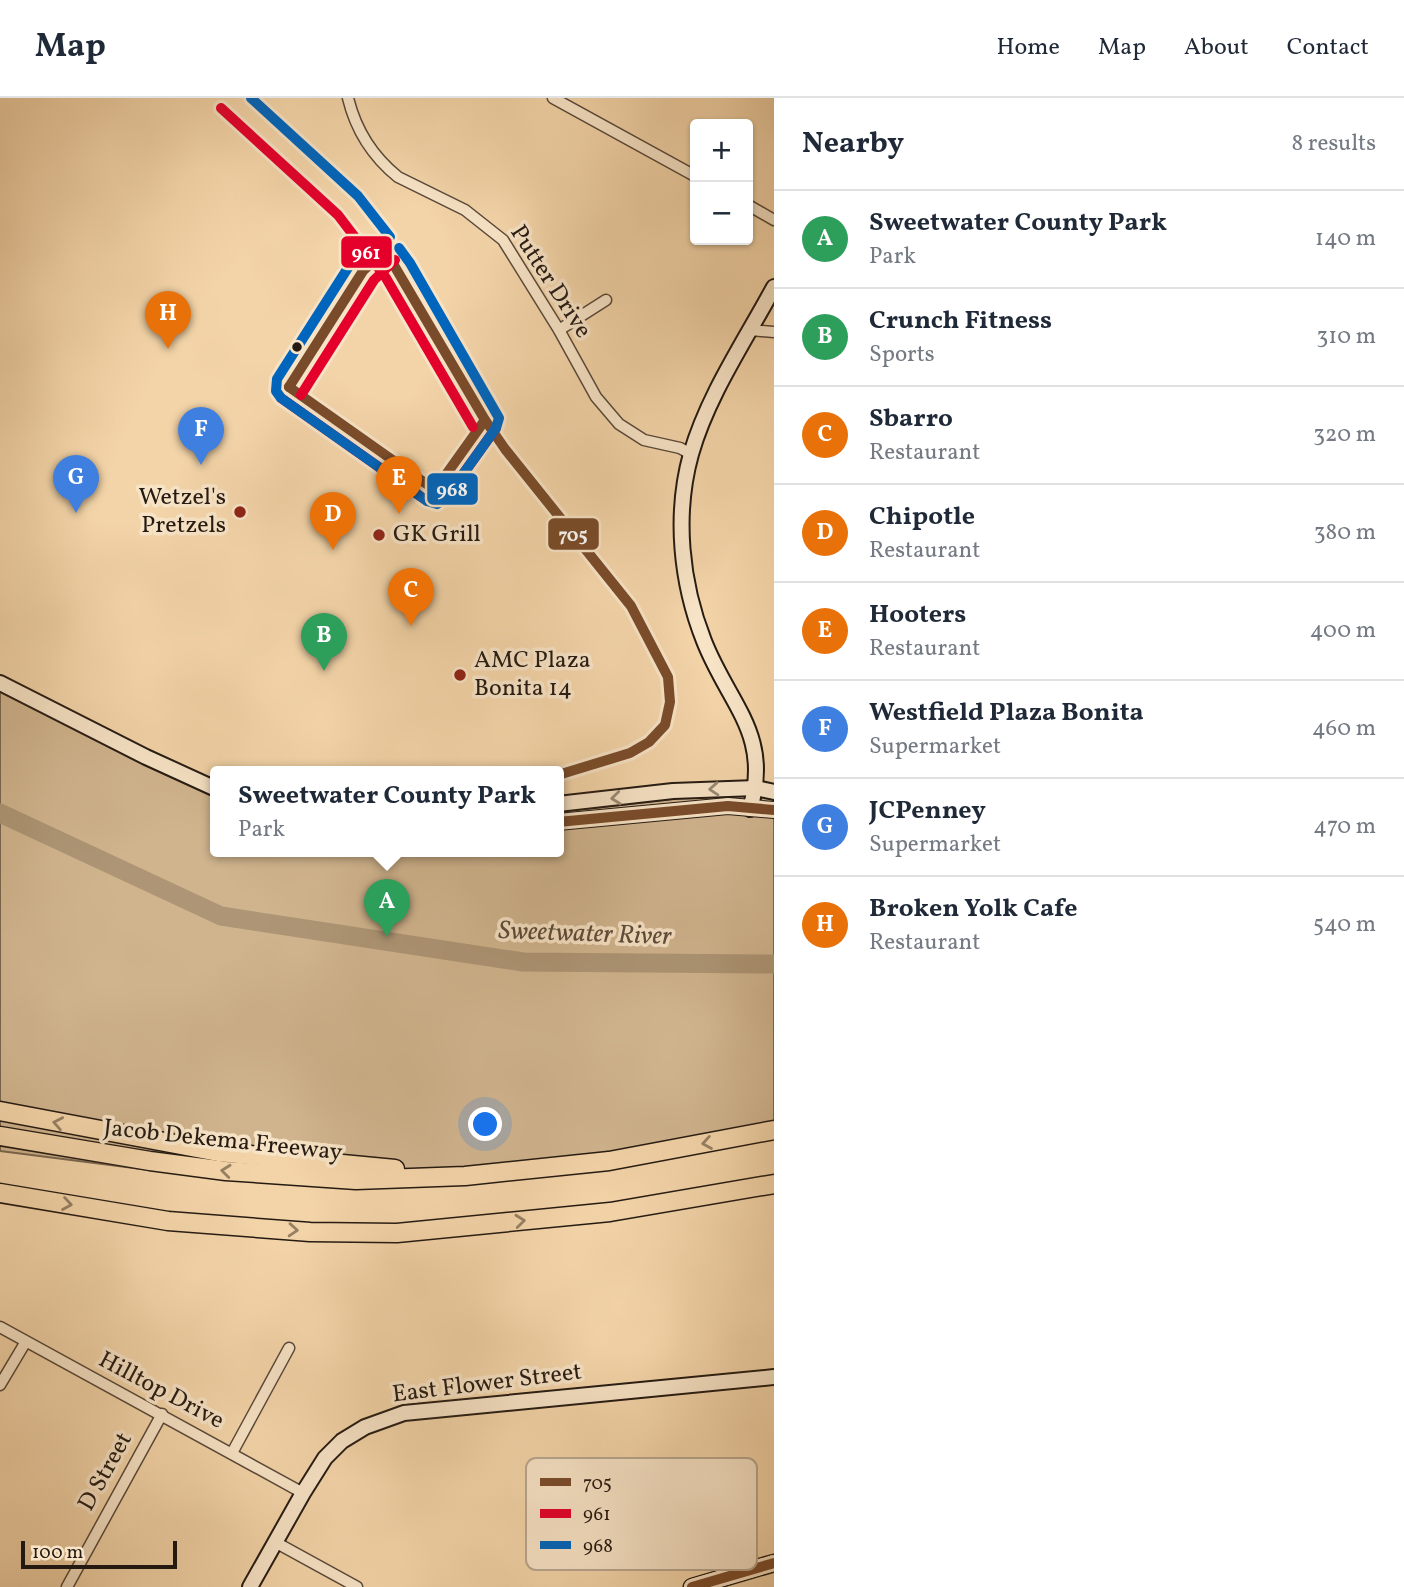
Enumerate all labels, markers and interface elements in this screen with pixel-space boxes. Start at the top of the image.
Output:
text: Map [35,25,106,71]
text: Home [996,31,1060,65]
text: Map [1098,31,1146,65]
text: About [1184,31,1249,65]
text: Contact [1287,31,1369,65]
map controls [690,119,753,245]
button: + [690,119,753,182]
text: Nearby [802,123,904,165]
text: 8 results [1292,128,1376,160]
button: − [690,182,753,245]
text: Sweetwater County Park [869,205,1167,241]
street label: Putter Drive [501,219,599,345]
text: A [817,223,833,255]
text: 140 m [1315,223,1376,255]
line badge: 961 [340,235,393,269]
text: 961 [352,241,380,267]
text: Park [869,241,916,273]
pin: H [145,291,191,349]
text: Crunch Fitness [869,303,1052,339]
text: B [817,321,833,353]
text: 310 m [1316,321,1376,353]
text: Sports [869,339,935,371]
unlabelled marker [290,340,304,354]
text: Sbarro [869,401,953,437]
pin: F [178,407,224,465]
text: C [818,419,832,451]
text: 320 m [1313,419,1376,451]
text: Restaurant [869,437,980,469]
pin: G [53,455,99,513]
pin: E [376,456,422,514]
line badge: 968 [426,472,479,506]
text: 968 [436,478,468,504]
place label: Wetzel's Pretzels [138,481,226,543]
pin: D [310,492,356,550]
text: Chipotle [869,499,975,535]
marker: Wetzel's Pretzels [232,504,248,520]
line badge: 705 [547,517,600,551]
text: D [817,517,833,549]
text: 380 m [1314,517,1376,549]
place label: GK Grill [393,518,481,552]
text: 705 [558,523,588,549]
marker: GK Grill [371,527,387,543]
text: Restaurant [869,535,980,567]
pin: C [388,568,434,626]
text: Hooters [869,597,966,633]
pin: B [301,613,347,671]
text: E [818,615,832,647]
text: 400 m [1310,615,1376,647]
text: Restaurant [869,633,980,665]
place label: AMC Plaza Bonita 14 [474,644,591,706]
marker: AMC Plaza Bonita 14 [452,667,468,683]
text: Westfield Plaza Bonita [869,695,1144,731]
text: F [818,713,832,745]
text: 460 m [1312,713,1376,745]
text: Supermarket [869,731,1001,763]
popup [210,766,564,857]
text: Sweetwater County Park [238,778,536,814]
one-way arrow [709,782,720,797]
one-way arrow [610,790,622,805]
text: JCPenney [869,793,986,829]
text: G [817,811,833,843]
text: 470 m [1313,811,1376,843]
text: Park [238,814,285,846]
text: Supermarket [869,829,1001,861]
pin: A [364,879,410,937]
text: Broken Yolk Cafe [869,891,1078,927]
text: H [816,909,834,941]
text: 540 m [1313,909,1376,941]
water label: Sweetwater River [498,913,673,955]
text: Restaurant [869,927,980,959]
your location [468,1107,502,1141]
street label: Jacob Dekema Freeway [102,1112,344,1170]
one-way arrow [52,1116,64,1131]
one-way arrow [701,1135,713,1150]
one-way arrow [220,1163,231,1178]
one-way arrow [61,1196,73,1211]
one-way arrow [515,1214,526,1229]
one-way arrow [288,1222,299,1237]
street label: Hilltop Drive [92,1344,230,1438]
street label: East Flower Street [390,1356,584,1412]
street label: D Street [70,1426,142,1518]
legend [526,1458,757,1570]
text: 705 [583,1471,612,1497]
text: 961 [583,1502,611,1528]
text: 968 [583,1534,613,1560]
scale bar [21,1538,177,1570]
text: 100 m [32,1540,83,1566]

